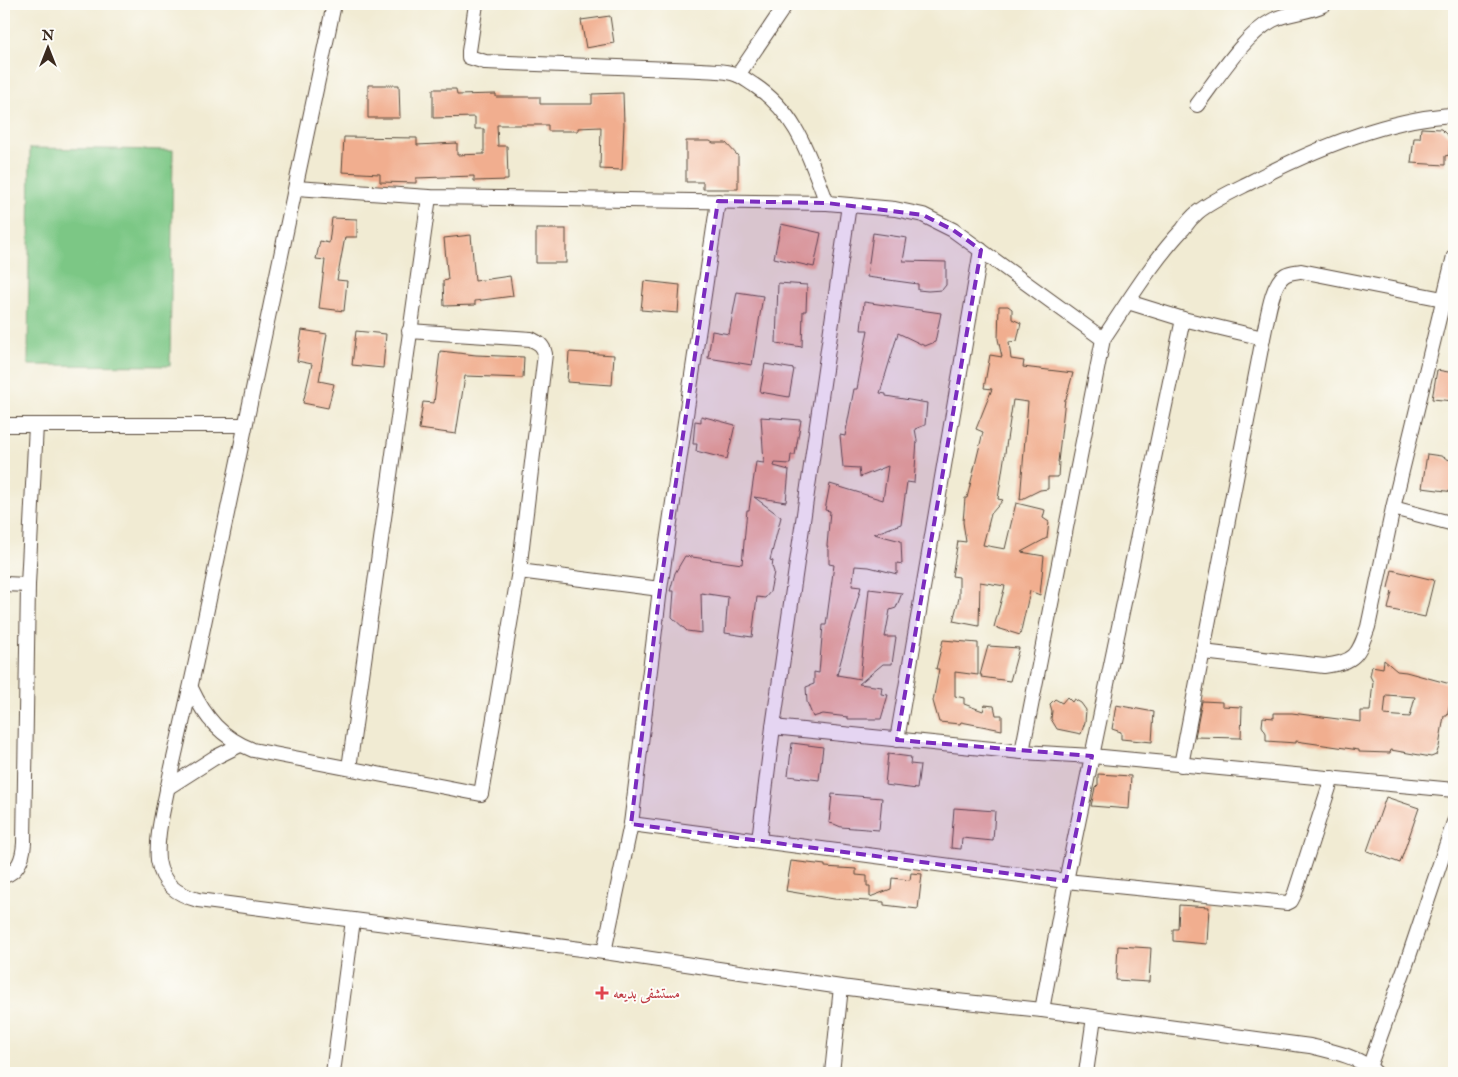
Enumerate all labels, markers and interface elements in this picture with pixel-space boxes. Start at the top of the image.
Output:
north arrow [22,22,72,72]
text: N [41,27,54,45]
place label: مستشفى بديعه [613,984,680,1004]
marker: مستشفى بديعه [595,986,609,1000]

